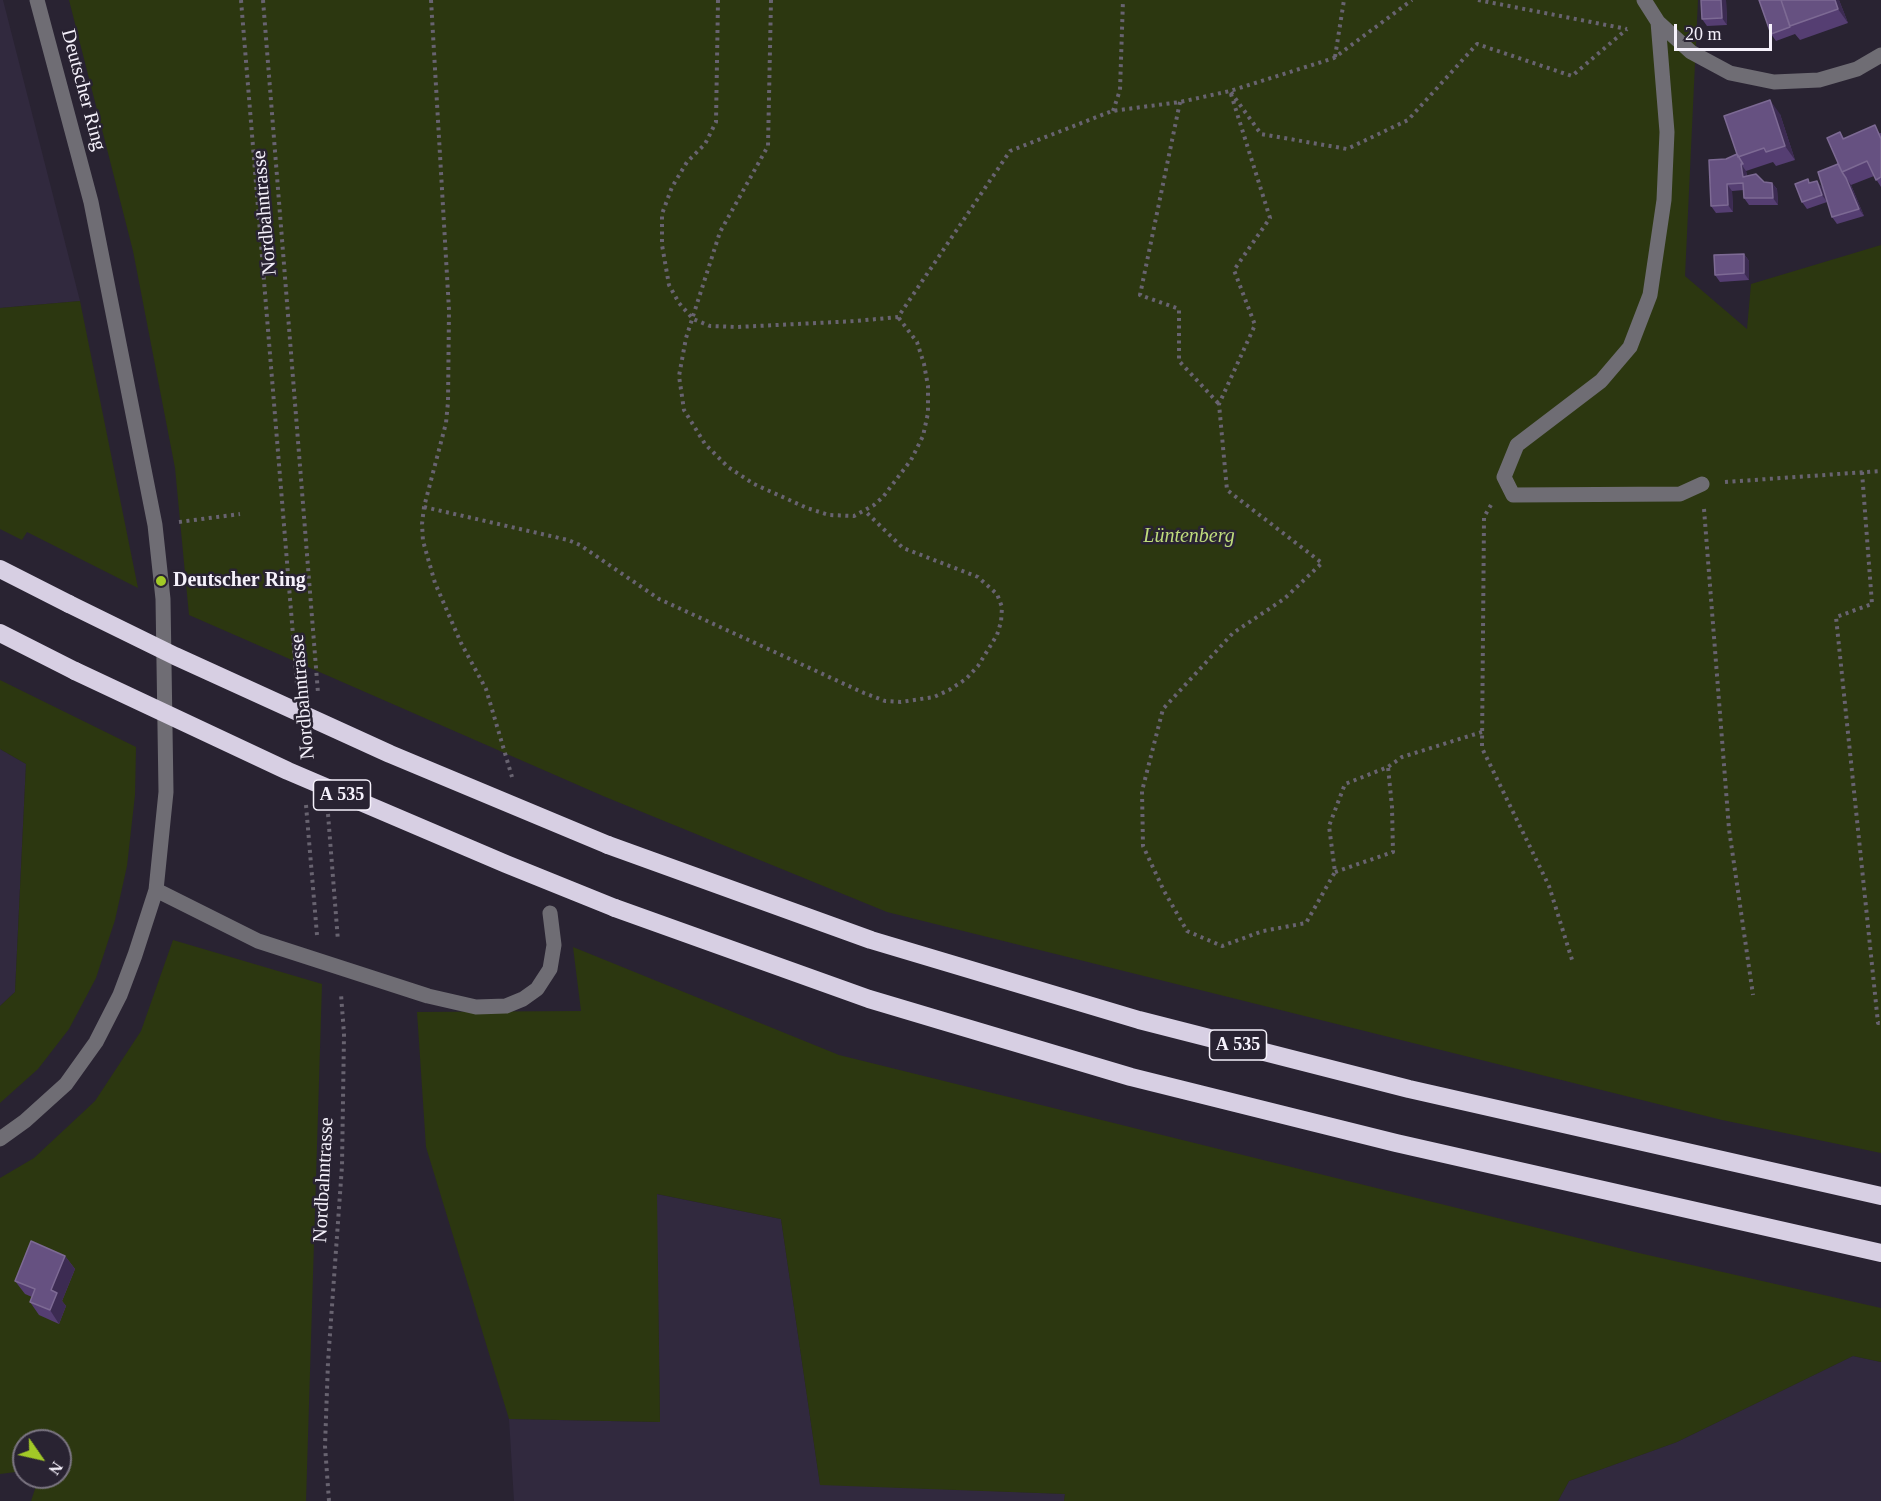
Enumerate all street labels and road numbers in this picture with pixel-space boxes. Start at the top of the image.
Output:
street label: Deutscher Ring [55,27,111,153]
street label: Nordbahntrasse [248,149,282,277]
street label: Nordbahntrasse [286,633,320,761]
road number: A 535 [314,780,370,810]
road number: A 535 [1210,1030,1266,1060]
street label: Nordbahntrasse [309,1117,339,1243]

